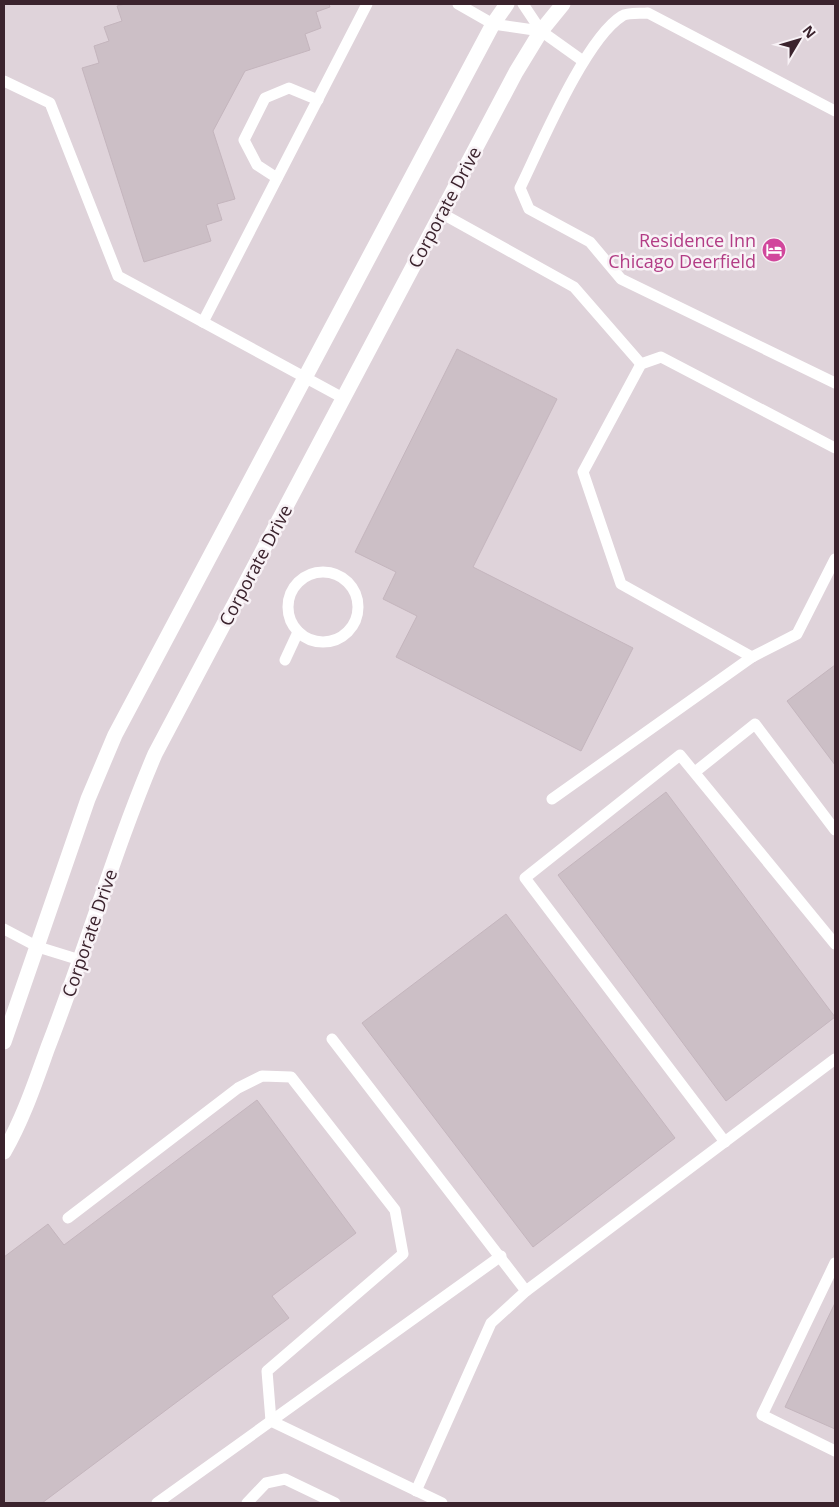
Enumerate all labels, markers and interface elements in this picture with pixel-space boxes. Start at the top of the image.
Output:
north arrow [774,15,824,65]
text: N [799,21,821,42]
street label: Corporate Drive [402,142,486,272]
place label: Residence Inn Chicago Deerfield [608,228,756,273]
hotel icon: Residence Inn Chicago Deerfield [761,237,787,263]
street label: Corporate Drive [213,500,297,630]
street label: Corporate Drive [56,866,122,1000]

